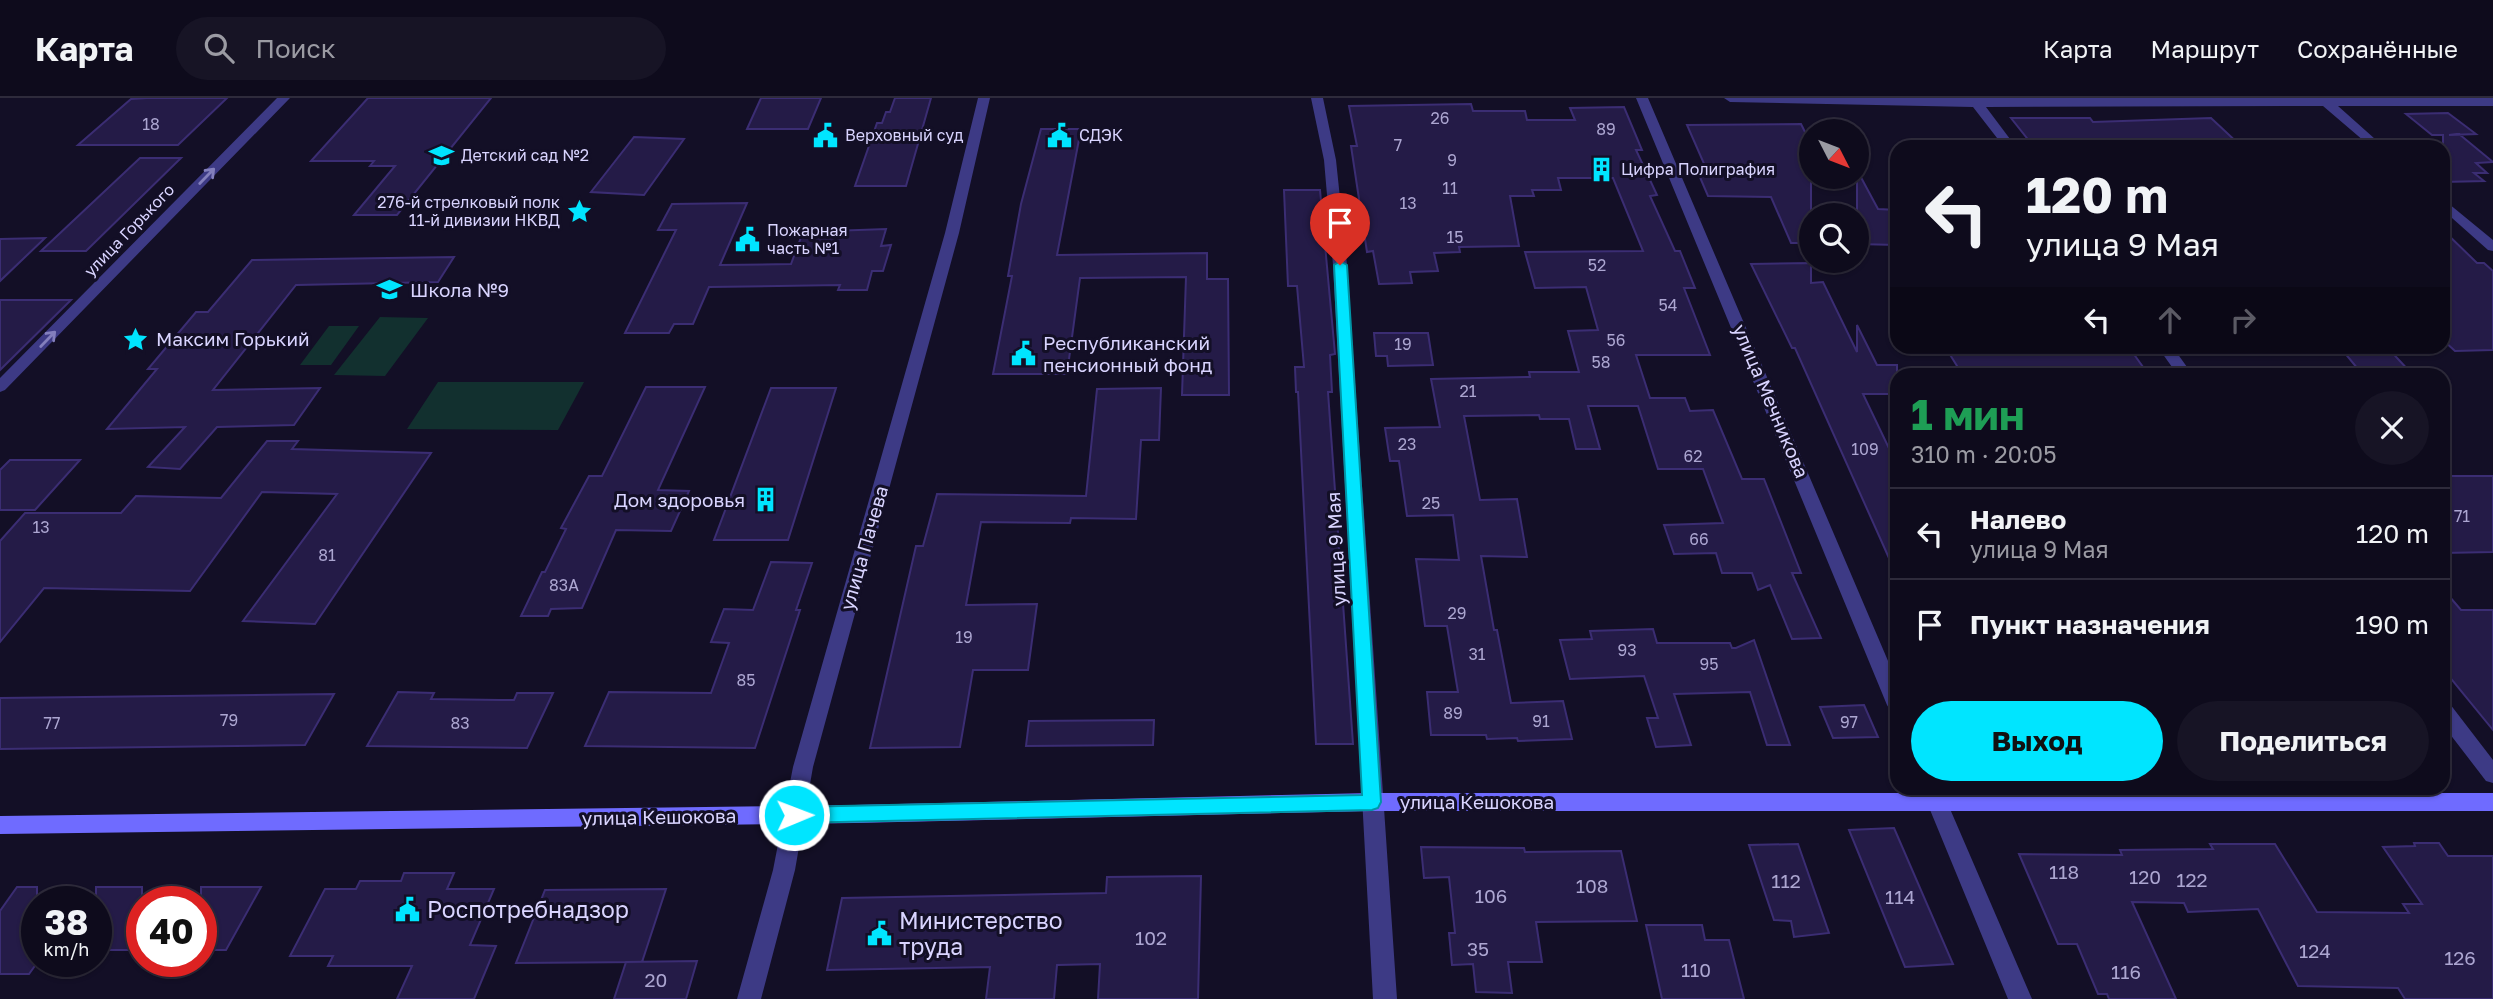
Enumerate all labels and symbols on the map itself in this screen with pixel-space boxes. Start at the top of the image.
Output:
house number: 26 [1431,108,1449,128]
house number: 18 [142,114,160,134]
house number: 89 [1596,119,1616,139]
north arrow [1799,119,1869,189]
public building icon: Верховный суд [811,121,839,149]
public building icon: СДЭК [1045,121,1073,149]
place label: Верховный суд [845,125,964,145]
place label: СДЭК [1079,125,1123,145]
house number: 7 [1394,135,1402,155]
school or university icon: Детский сад №2 [427,141,455,169]
place label: Детский сад №2 [461,145,589,165]
house number: 9 [1447,150,1457,170]
building icon: Цифра Полиграфия [1587,155,1615,183]
place label: Цифра Полиграфия [1621,159,1775,179]
one-way arrow [199,168,216,185]
house number: 11 [1442,178,1458,198]
street label: улица Горького [80,179,178,281]
place label: 276-й стрелковый полк 11-й дивизии НКВД [377,192,560,230]
pin [1310,193,1370,265]
house number: 13 [1399,193,1417,213]
place icon: 276-й стрелковый полк 11-й дивизии НКВД [566,197,594,225]
place label: Пожарная часть №1 [767,220,848,258]
public building icon: Пожарная часть №1 [733,225,761,253]
house number: 15 [1446,227,1464,247]
house number: 52 [1588,255,1606,275]
school or university icon: Школа №9 [376,276,404,304]
place label: Школа №9 [410,278,509,301]
house number: 54 [1658,295,1678,315]
street label: улица Мечникова [1729,320,1814,481]
place icon: Максим Горький [122,325,150,353]
place label: Максим Горький [156,327,310,350]
one-way arrow [39,330,56,347]
house number: 56 [1607,330,1625,350]
place label: Республиканский пенсионный фонд [1043,331,1213,376]
house number: 19 [1394,334,1412,354]
public building icon: Республиканский пенсионный фонд [1009,340,1037,368]
house number: 58 [1591,352,1611,372]
house number: 21 [1459,381,1477,401]
house number: 23 [1398,434,1416,454]
house number: 109 [1851,439,1879,459]
house number: 62 [1684,446,1702,466]
street label: улица Пачева [835,483,892,613]
building icon: Дом здоровья [751,486,779,514]
place label: Дом здоровья [614,488,745,511]
street label: улица 9 Мая [1321,491,1350,607]
house number: 25 [1422,493,1440,513]
house number: 71 [2454,506,2470,526]
house number: 13 [32,517,50,537]
house number: 66 [1689,529,1709,549]
house number: 81 [318,545,336,565]
house number: 83А [549,575,579,595]
house number: 29 [1448,603,1466,623]
house number: 19 [955,627,973,647]
house number: 93 [1617,640,1637,660]
house number: 31 [1468,644,1486,664]
house number: 95 [1700,654,1718,674]
house number: 85 [736,670,756,690]
house number: 89 [1443,703,1463,723]
house number: 79 [220,710,238,730]
house number: 91 [1532,711,1550,731]
house number: 97 [1840,712,1858,732]
house number: 77 [44,713,60,733]
house number: 83 [450,713,470,733]
position arrow [757,778,831,852]
street label: улица Кешокова [1400,790,1554,813]
street label: улица Кешокова [582,804,736,829]
house number: 118 [2049,860,2079,883]
house number: 120 [2129,865,2161,888]
house number: 122 [2176,868,2208,891]
house number: 112 [1771,869,1801,892]
house number: 108 [1576,874,1608,897]
house number: 106 [1475,884,1507,907]
house number: 114 [1885,885,1915,908]
speed limit sign: 40 [126,886,217,977]
place label: Роспотребнадзор [427,895,629,923]
public building icon: Роспотребнадзор [393,896,421,924]
place label: Министерство труда [899,906,1063,960]
public building icon: Министерство труда [865,920,893,948]
house number: 102 [1135,926,1167,949]
house number: 35 [1467,937,1489,960]
house number: 124 [2299,939,2331,962]
house number: 126 [2444,946,2476,969]
house number: 110 [1681,958,1711,981]
house number: 116 [2111,960,2141,983]
house number: 20 [645,968,667,991]

